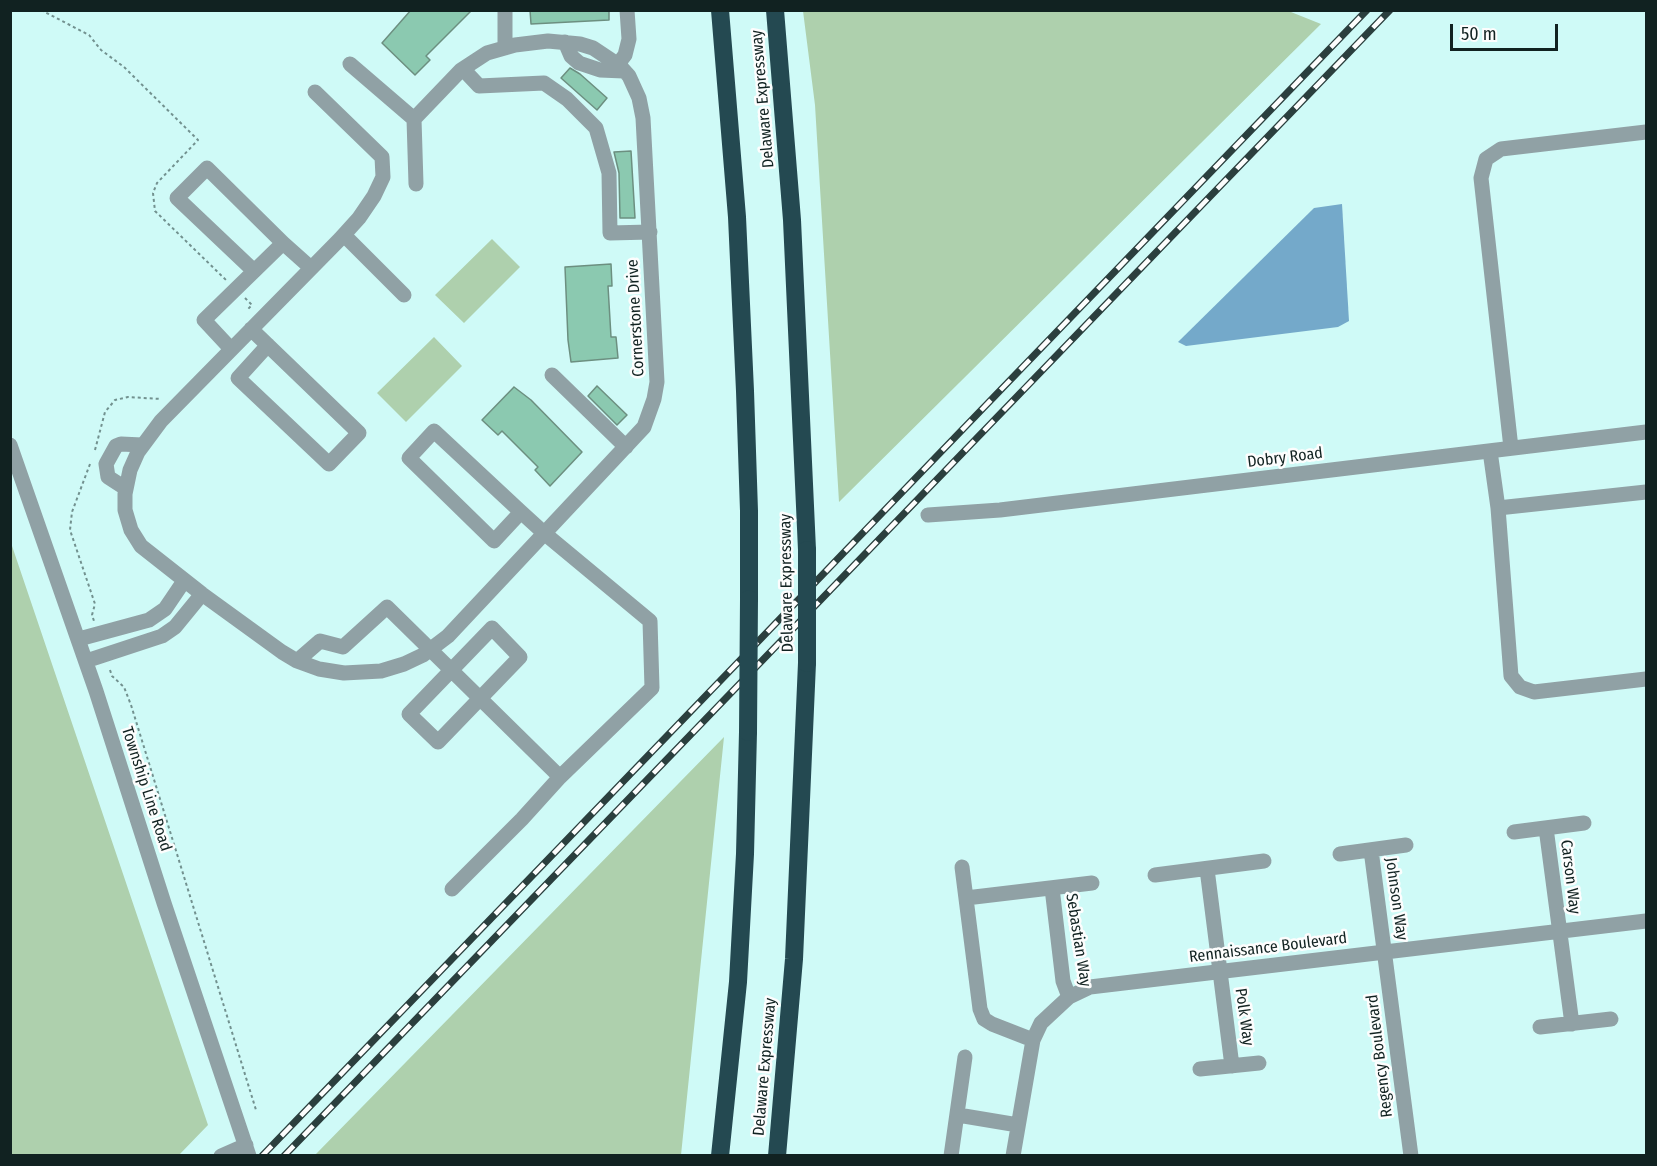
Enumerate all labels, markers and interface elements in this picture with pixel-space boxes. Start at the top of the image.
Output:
scale bar [1453,12,1561,50]
text: 50 m [1461,23,1497,45]
street label: Delaware Expressway [747,29,779,169]
street label: Cornerstone Drive [623,259,649,377]
street label: Dobry Road [1246,444,1324,472]
street label: Delaware Expressway [776,514,798,652]
street label: Township Line Road [117,724,175,854]
street label: Carson Way [1556,839,1584,915]
street label: Johnson Way [1381,856,1411,942]
street label: Sebastian Way [1061,892,1095,988]
street label: Rennaissance Boulevard [1188,929,1348,967]
street label: Polk Way [1230,987,1258,1047]
street label: Regency Boulevard [1363,993,1397,1119]
street label: Delaware Expressway [749,997,781,1137]

